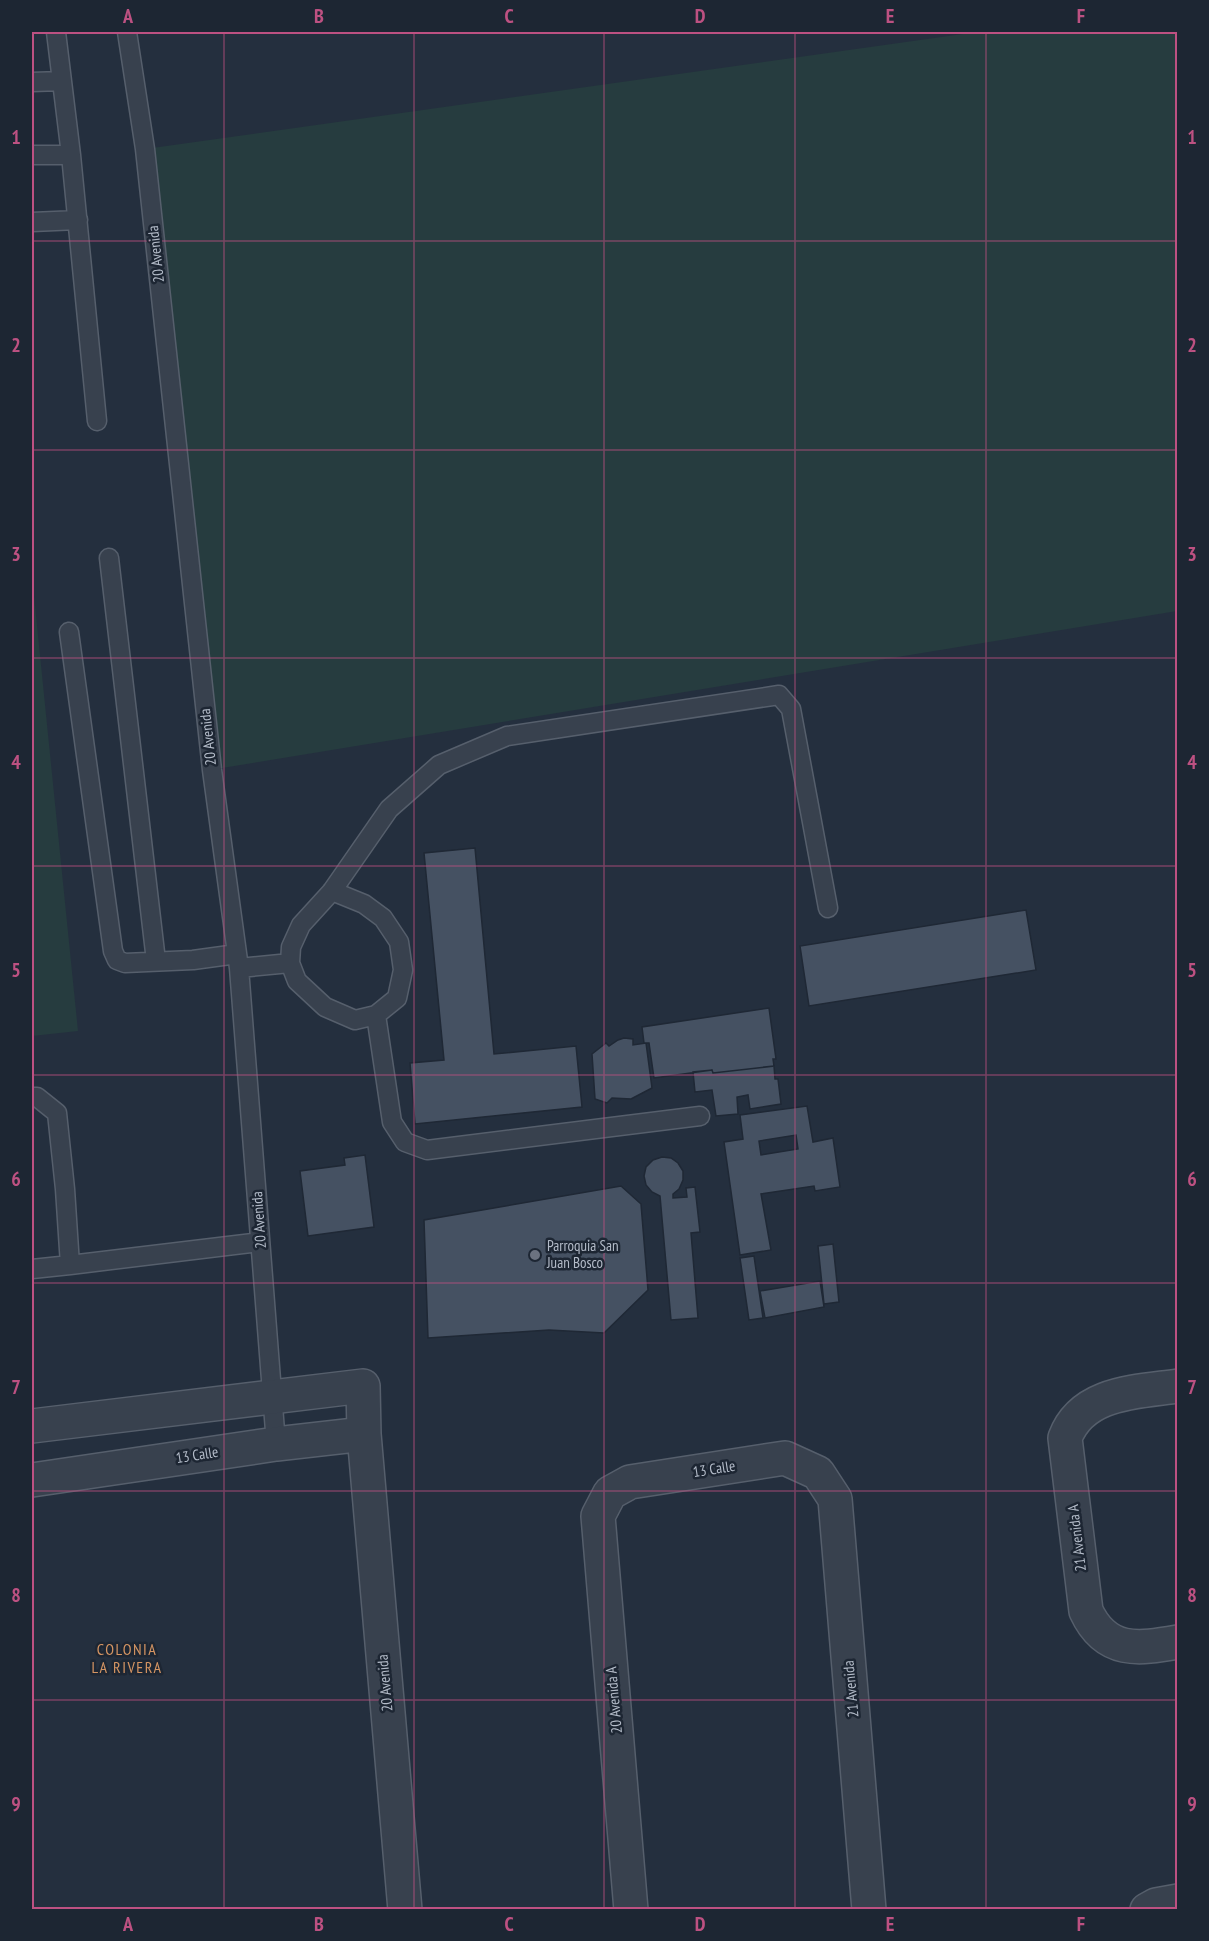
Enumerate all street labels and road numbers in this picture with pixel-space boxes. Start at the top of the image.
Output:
street label: 20 Avenida [143,225,168,284]
street label: 20 Avenida [195,708,220,767]
street label: 20 Avenida [247,1191,270,1249]
street label: 13 Calle [174,1442,219,1467]
street label: 13 Calle [691,1456,736,1481]
street label: 21 Avenida A [1063,1503,1090,1573]
street label: 20 Avenida [373,1654,396,1712]
street label: 21 Avenida [839,1660,862,1718]
street label: 20 Avenida A [601,1665,626,1734]

